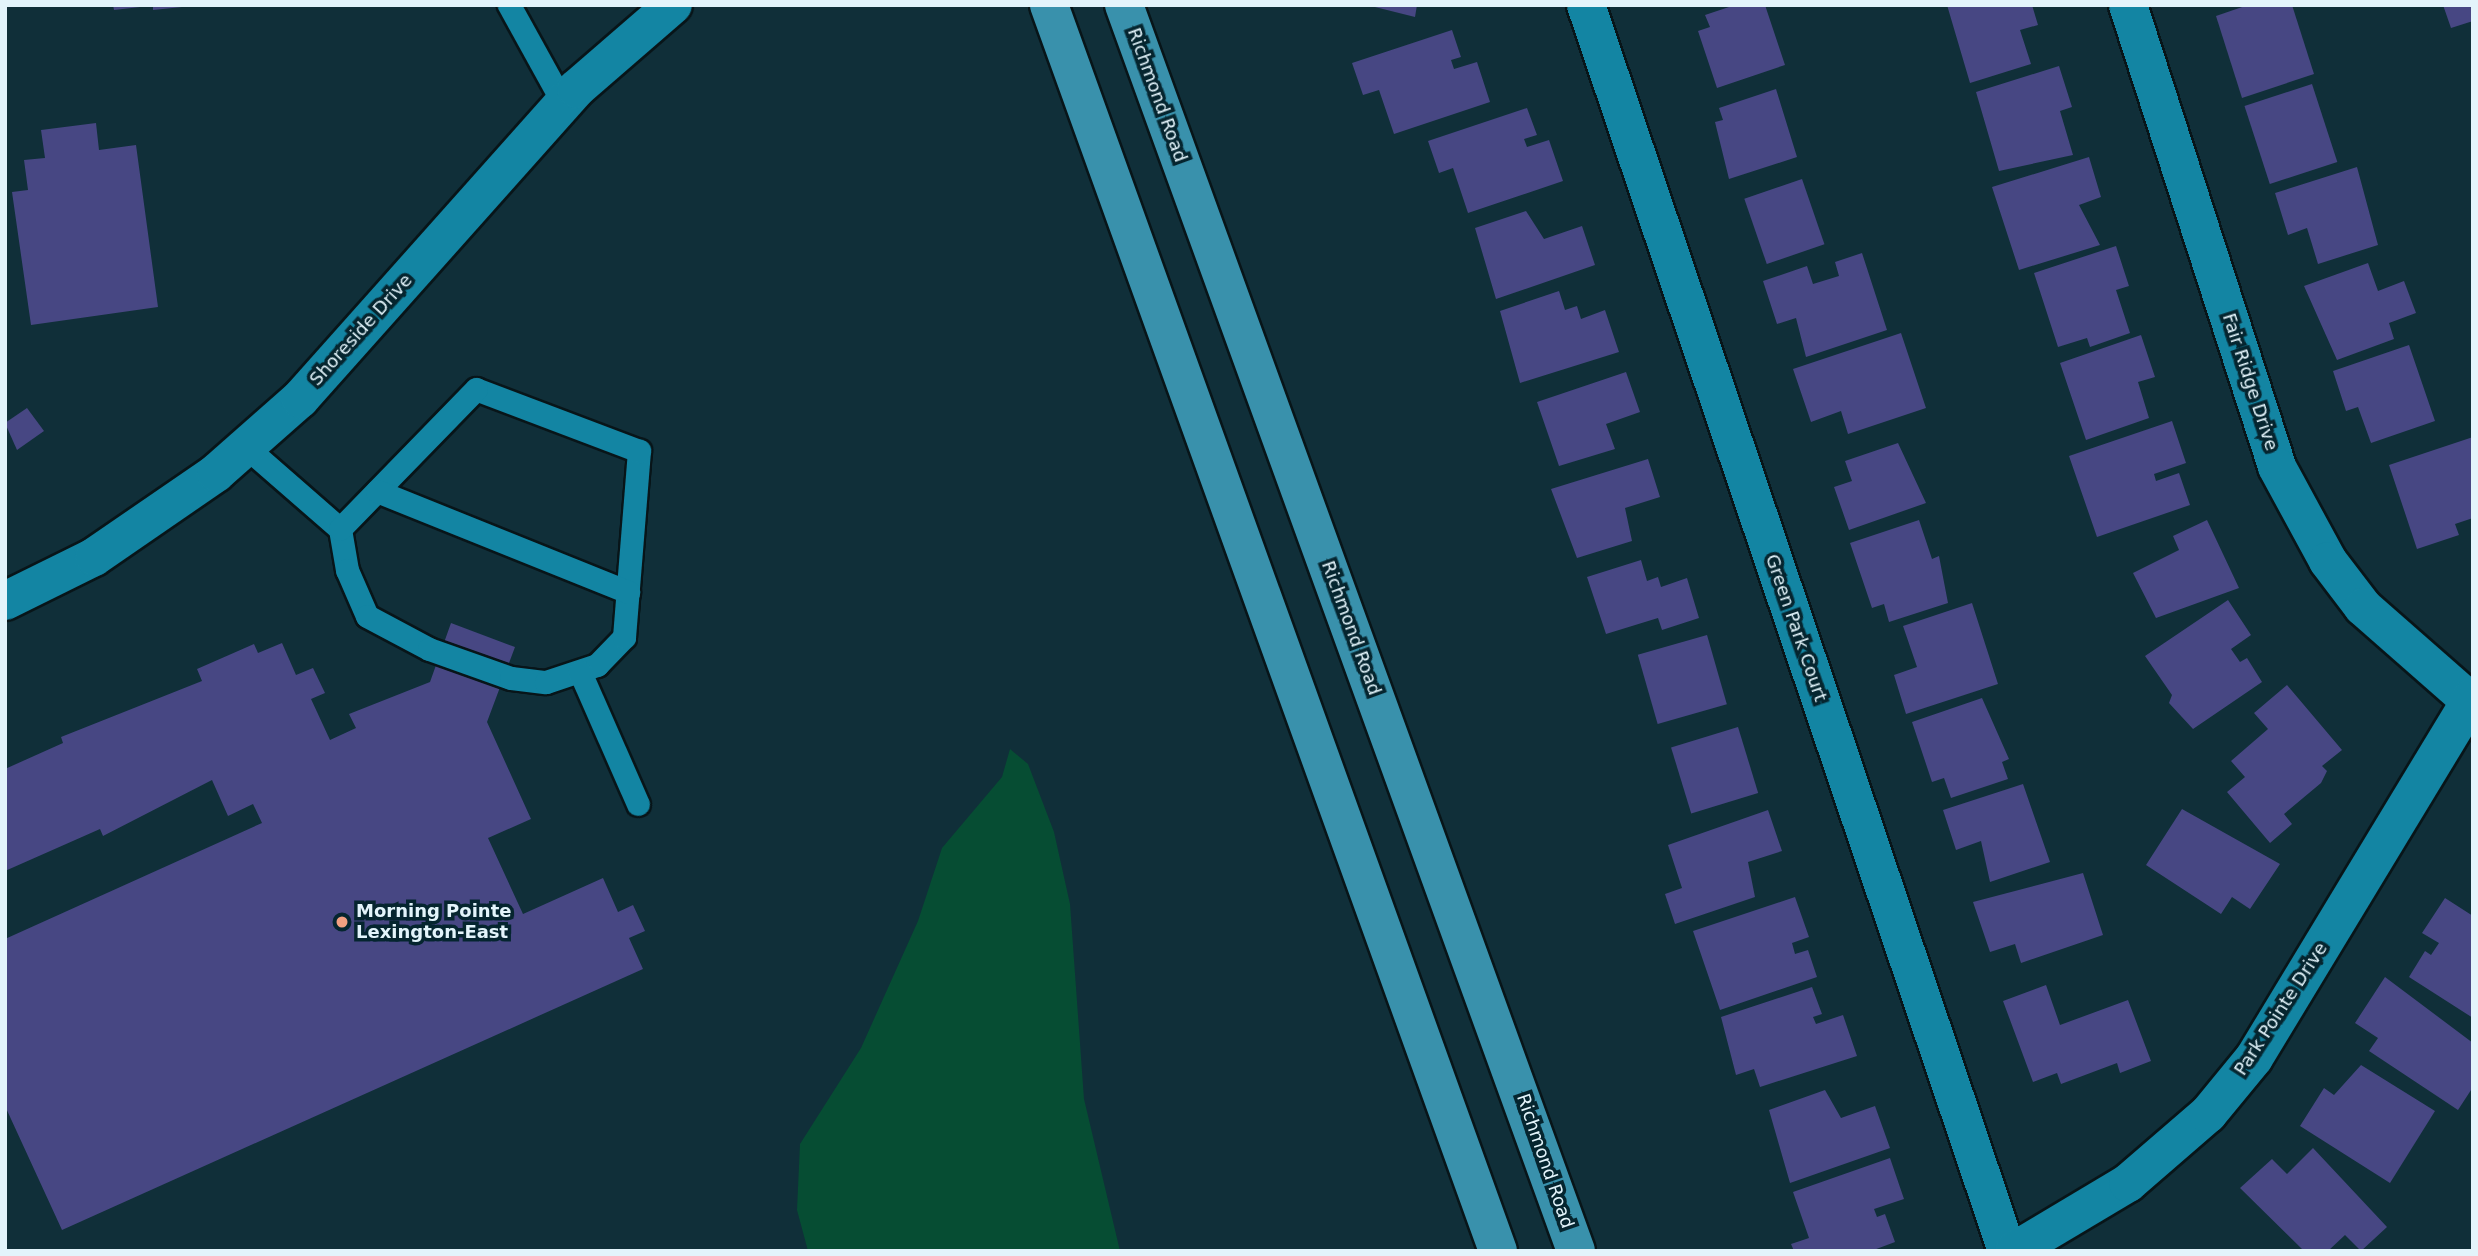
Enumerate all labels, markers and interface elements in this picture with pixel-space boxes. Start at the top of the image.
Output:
street label: Richmond Road [1123,25,1191,165]
street label: Shoreside Drive [305,270,417,390]
street label: Fair Ridge Drive [2218,311,2282,453]
street label: Green Park Court [1761,552,1831,704]
street label: Richmond Road [1317,558,1385,698]
place label: Morning Pointe Lexington-East [356,901,511,944]
marker: Morning Pointe Lexington-East [334,914,350,930]
street label: Park Pointe Drive [2230,938,2332,1080]
street label: Richmond Road [1512,1091,1578,1231]

